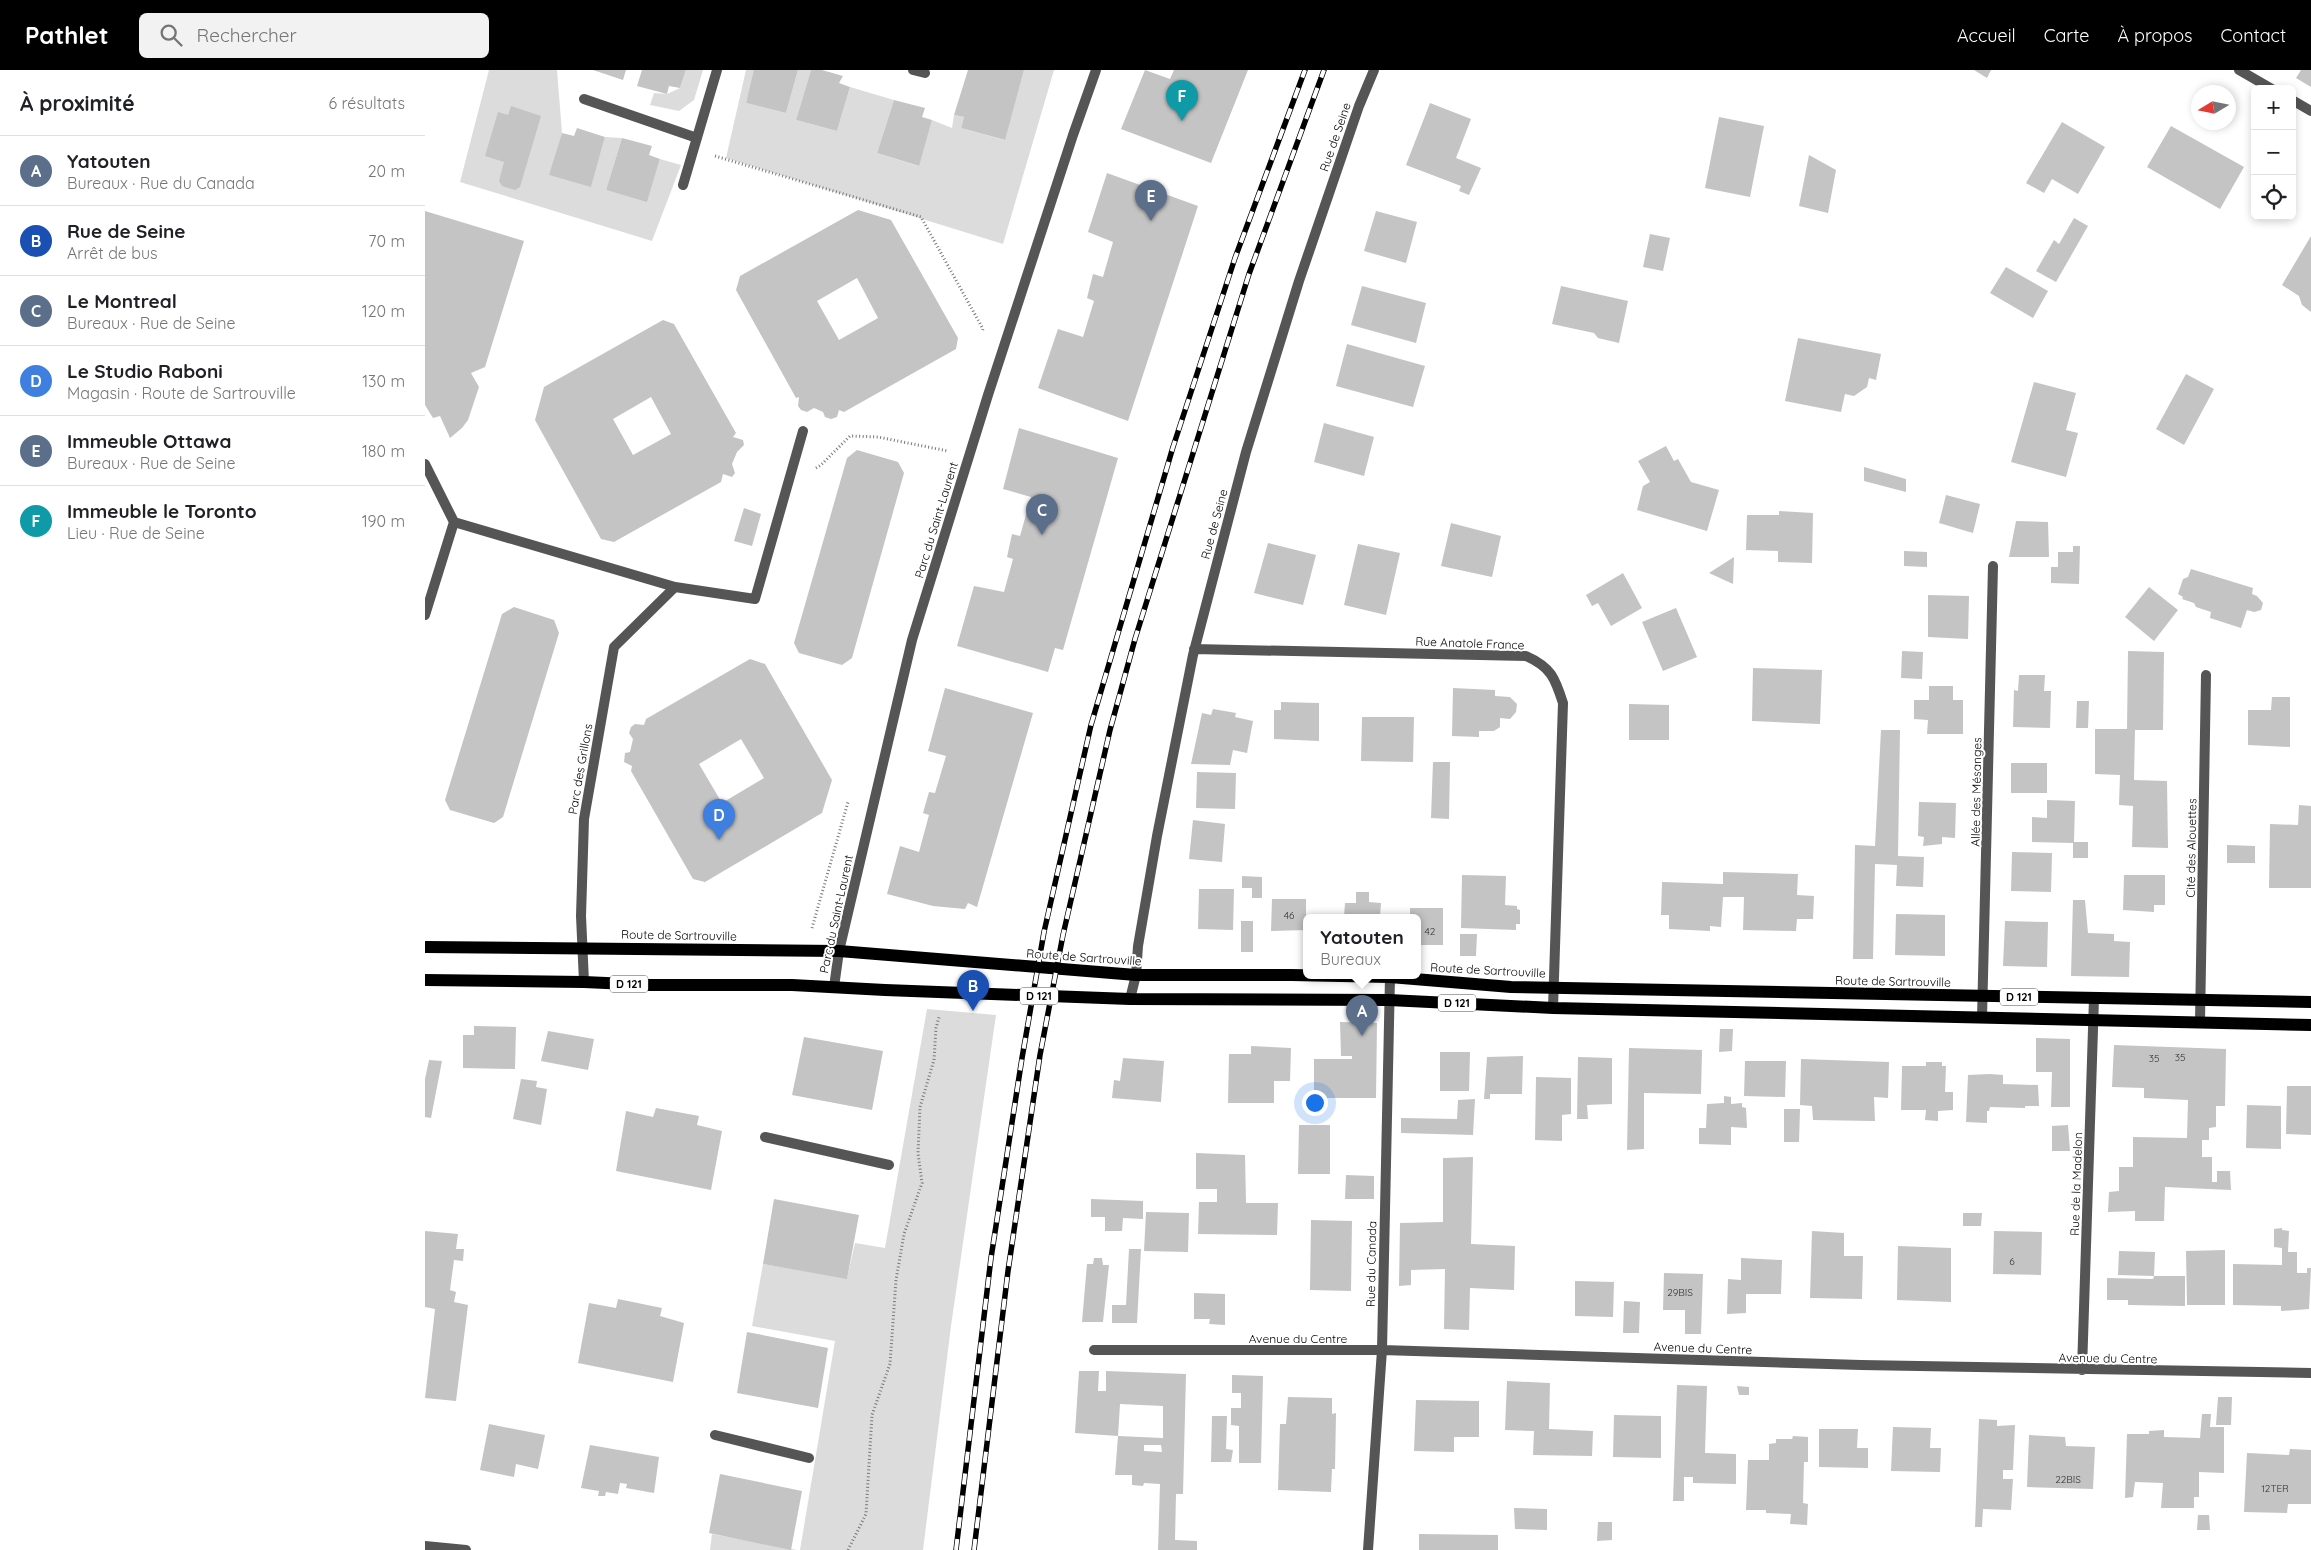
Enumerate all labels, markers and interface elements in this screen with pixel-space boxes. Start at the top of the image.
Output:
search box [139,13,489,58]
text: Pathlet [25,20,109,50]
icon: search [157,21,185,49]
text: Rechercher [197,23,297,47]
text: Accueil [1957,24,2016,47]
text: Carte [2044,24,2089,47]
text: À propos [2117,24,2193,47]
text: Contact [2221,24,2286,47]
pin: F [1166,80,1198,121]
north arrow [2191,85,2236,130]
map controls [2251,85,2296,220]
button: + [2251,85,2296,130]
text: À proximité [20,90,135,116]
text: 6 résultats [329,93,405,113]
street label: Rue de Seine [1316,100,1354,173]
button: − [2251,130,2296,175]
text: Yatouten [67,149,151,173]
text: A [31,161,41,181]
text: 20 m [368,161,405,181]
text: Bureaux · Rue du Canada [67,173,255,193]
button: locate [2251,175,2296,220]
pin: E [1135,180,1167,221]
text: Rue de Seine [67,219,186,243]
text: B [31,231,41,251]
text: 70 m [368,231,405,251]
text: Arrêt de bus [67,243,158,263]
text: Le Montreal [67,289,177,313]
text: C [31,301,41,321]
text: 120 m [362,301,405,321]
text: Bureaux · Rue de Seine [67,313,236,333]
text: Le Studio Raboni [67,359,223,383]
text: D [30,371,42,391]
text: 130 m [362,371,405,391]
text: Magasin · Route de Sartrouville [67,383,296,403]
text: Immeuble Ottawa [67,429,231,453]
text: E [31,441,41,461]
text: 180 m [362,441,405,461]
text: Bureaux · Rue de Seine [67,453,236,473]
street label: Parc du Saint-Laurent [911,460,961,580]
street label: Rue de Seine [1197,487,1231,561]
pin: C [1026,494,1058,535]
text: Immeuble le Toronto [67,499,257,523]
text: F [32,511,41,531]
text: 190 m [362,511,405,531]
text: Lieu · Rue de Seine [67,523,205,543]
street label: Rue Anatole France [1415,634,1525,652]
street label: Parc des Grillons [565,722,595,816]
street label: Allée des Mésanges [1968,737,1984,847]
street label: Cité des Alouettes [2183,798,2199,898]
pin: D [703,799,735,840]
street label: Parc du Saint-Laurent [816,853,856,975]
house number: 46 [1284,909,1295,922]
popup [1303,914,1421,979]
text: Yatouten [1320,925,1404,949]
house number: 42 [1425,925,1436,938]
street label: Route de Sartrouville [621,926,737,944]
street label: Route de Sartrouville [1026,945,1142,969]
text: Bureaux [1320,949,1381,969]
street label: Route de Sartrouville [1430,959,1546,981]
pin: B [957,970,989,1011]
street label: Route de Sartrouville [1835,972,1951,990]
road number: D 121 [610,976,648,992]
road number: D 121 [1020,988,1058,1004]
road number: D 121 [2000,989,2038,1006]
road number: D 121 [1438,994,1476,1011]
pin: A [1346,995,1378,1036]
house number: 35 [2175,1051,2185,1064]
house number: 35 [2149,1052,2159,1065]
your location [1302,1090,1328,1116]
street label: Rue de la Madelon [2067,1132,2085,1236]
street label: Rue du Canada [1363,1221,1379,1307]
house number: 6 [2009,1255,2015,1268]
house number: 29BIS [1667,1286,1693,1299]
street label: Avenue du Centre [1249,1331,1348,1346]
street label: Avenue du Centre [1653,1339,1753,1357]
street label: Avenue du Centre [2059,1350,2158,1366]
house number: 22BIS [2055,1473,2081,1486]
house number: 12TER [2261,1482,2289,1495]

